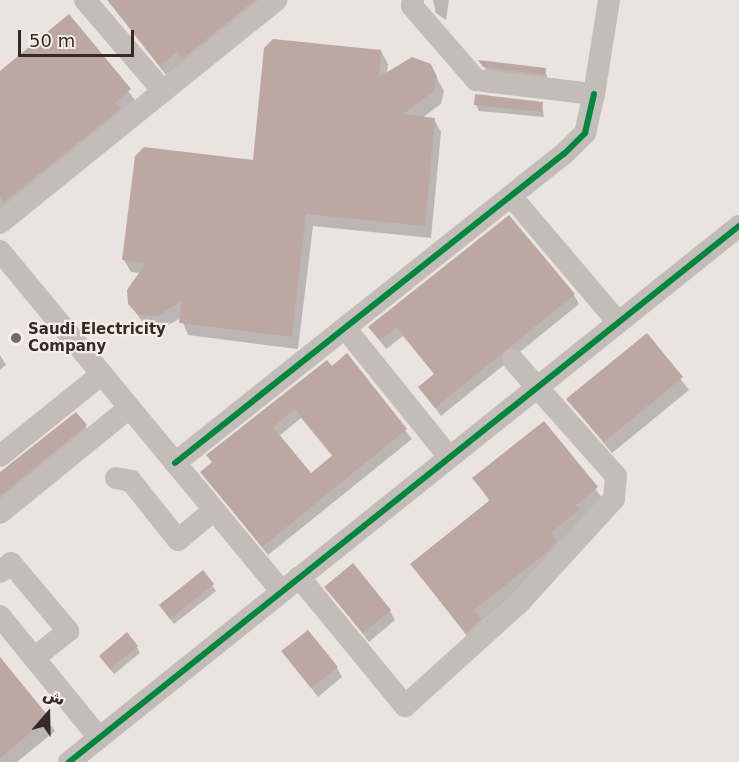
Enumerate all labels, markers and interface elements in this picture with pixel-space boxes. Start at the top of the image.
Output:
scale bar [21,18,136,56]
text: 50 m [29,30,75,51]
place label: Saudi Electricity Company [28,320,166,355]
marker: Saudi Electricity Company [9,331,23,345]
north arrow [18,684,78,744]
text: ش [41,684,68,709]

